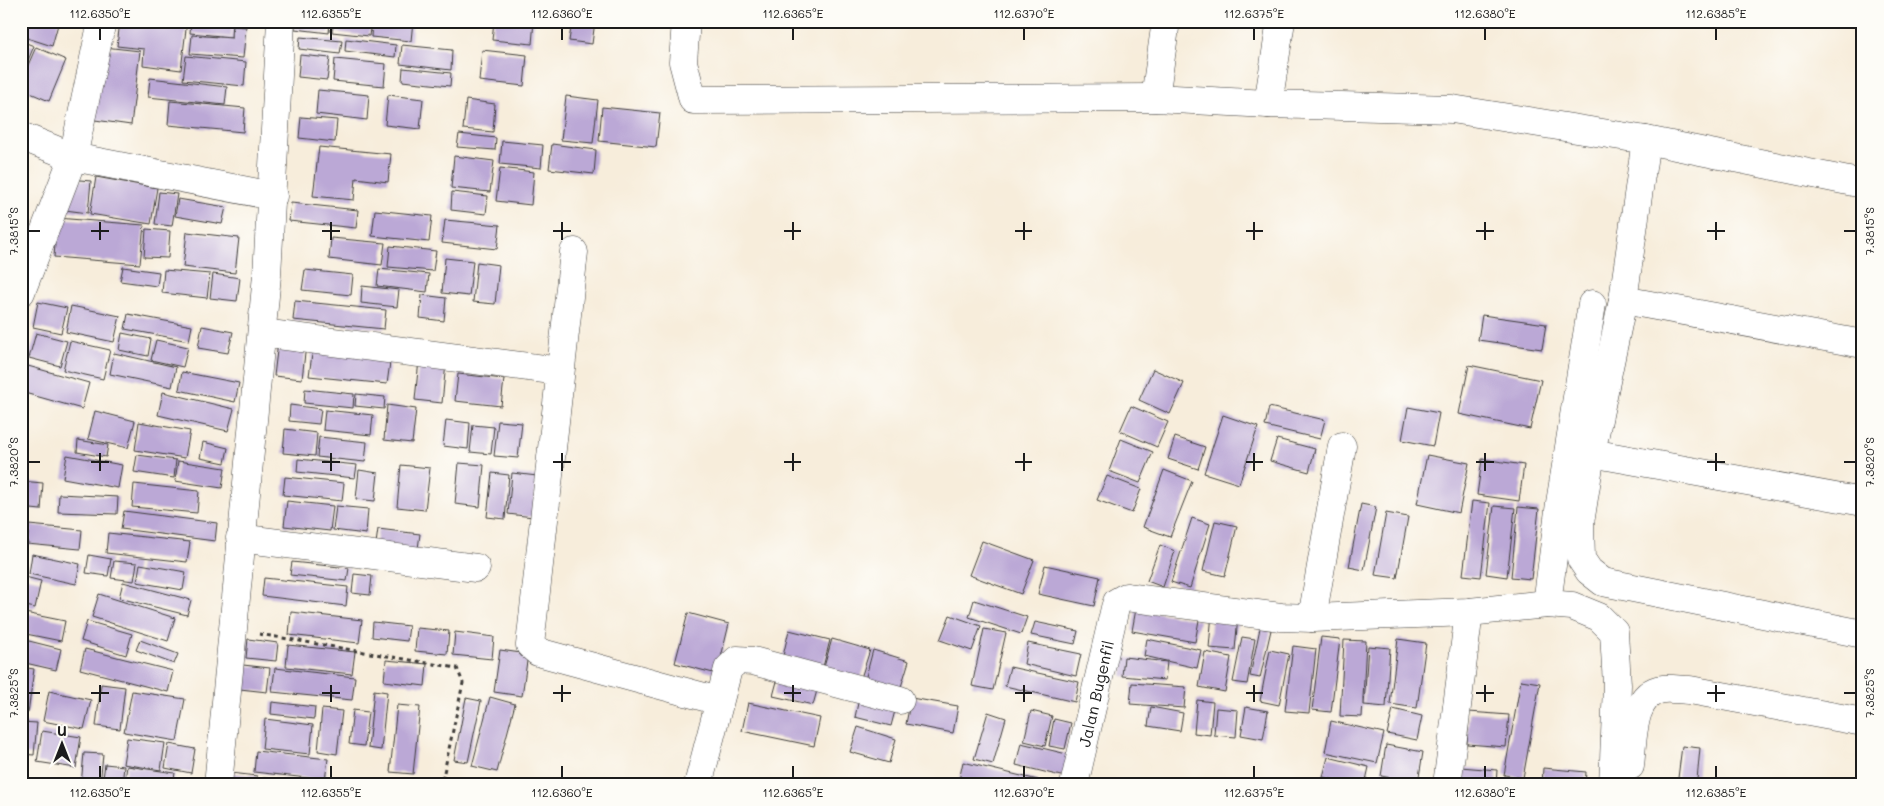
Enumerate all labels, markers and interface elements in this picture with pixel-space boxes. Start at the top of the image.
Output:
text: 112.6350°E [69,5,131,21]
text: 112.6355°E [301,5,361,21]
text: 112.6360°E [531,5,593,21]
text: 112.6365°E [763,5,824,21]
text: 112.6370°E [994,5,1055,21]
text: 112.6375°E [1224,5,1284,21]
text: 112.6380°E [1454,5,1516,21]
text: 112.6385°E [1686,5,1747,21]
text: 7.3815°S [5,207,21,255]
text: 7.3815°S [1861,207,1877,255]
text: 7.3820°S [5,437,21,487]
text: 7.3820°S [1861,437,1877,487]
street label: Jalan Bugenfil [1073,638,1118,749]
text: 7.3825°S [5,668,21,718]
text: 7.3825°S [1861,668,1877,718]
north arrow [38,718,88,768]
text: U [57,721,67,740]
text: 112.6350°E [69,784,131,800]
text: 112.6355°E [301,784,361,800]
text: 112.6360°E [531,784,593,800]
text: 112.6365°E [763,784,824,800]
text: 112.6370°E [994,784,1055,800]
text: 112.6375°E [1224,784,1284,800]
text: 112.6380°E [1454,784,1516,800]
text: 112.6385°E [1686,784,1747,800]

